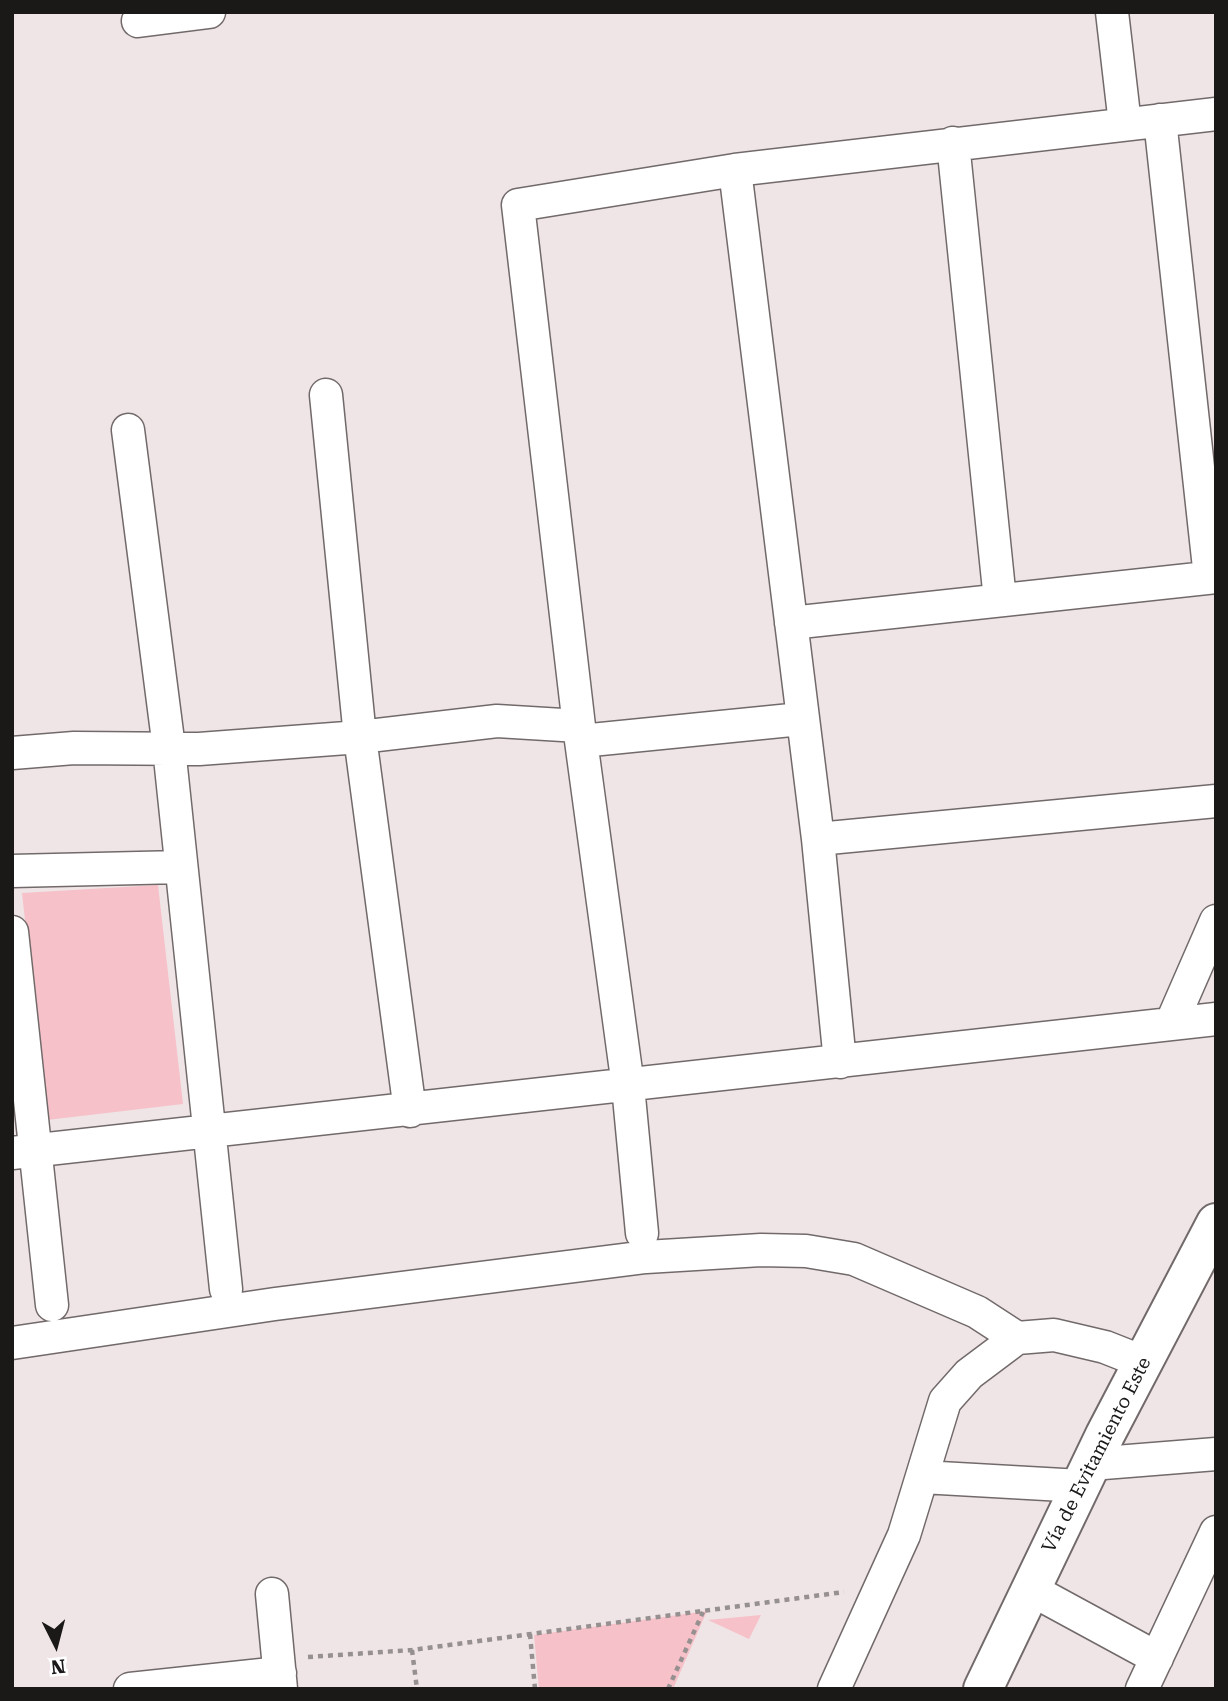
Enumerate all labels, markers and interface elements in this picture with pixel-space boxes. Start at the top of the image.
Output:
street label: Vía de Evitamiento Este [1038,1353,1156,1557]
north arrow [21,1610,91,1680]
text: N [50,1654,67,1679]

